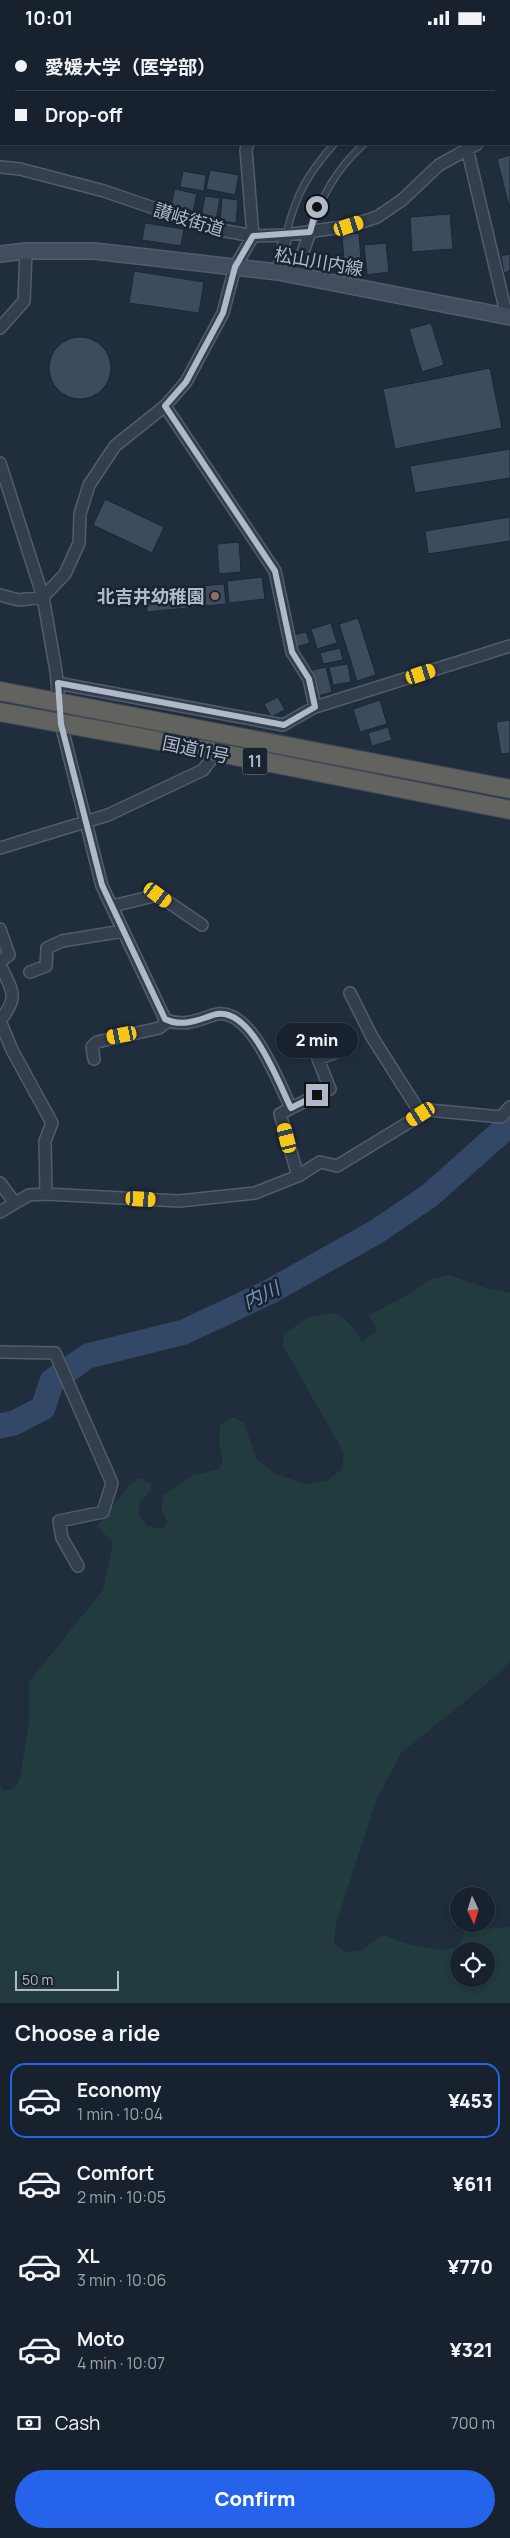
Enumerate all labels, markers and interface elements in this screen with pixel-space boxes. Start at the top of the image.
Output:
text: 10:01 [25,5,73,31]
text: 愛媛大学（医学部） [45,54,216,80]
text: Drop-off [45,102,122,128]
route start [306,196,328,218]
street label: 讃岐街道 [151,197,227,241]
car [332,214,365,238]
street label: 松山川内線 [273,241,365,281]
place label: 北吉井幼稚園 [97,584,205,608]
marker: 北吉井幼稚園 [209,590,221,602]
car [404,662,437,686]
street label: 国道11号 [160,730,232,768]
road number: 11 [242,747,268,774]
car [141,880,174,910]
callout: 2 min [276,1023,358,1057]
car [105,1025,138,1045]
text: 2 min [296,1029,338,1051]
route end [306,1084,328,1106]
car [404,1100,437,1128]
car [276,1122,297,1154]
car [125,1191,156,1207]
water label: 内川 [238,1274,286,1315]
north arrow [450,1887,495,1933]
map controls [450,1887,495,1987]
button: locate [450,1942,495,1987]
scale bar [15,1968,119,1991]
text: 50 m [22,1970,53,1989]
text: Choose a ride [15,2018,160,2048]
text: Economy [77,2077,161,2103]
icon: car [17,2078,62,2123]
text: ¥453 [448,2088,493,2114]
text: 1 min · 10:04 [77,2103,163,2125]
text: Comfort [77,2160,154,2186]
icon: car [17,2161,62,2206]
text: ¥611 [452,2171,493,2197]
text: 2 min · 10:05 [77,2186,166,2208]
text: XL [77,2243,100,2269]
icon: car [17,2244,62,2289]
text: ¥770 [448,2254,493,2280]
text: 3 min · 10:06 [77,2269,166,2291]
text: Moto [77,2326,124,2352]
icon: car [17,2327,62,2372]
text: ¥321 [450,2337,493,2363]
text: 4 min · 10:07 [77,2352,165,2374]
icon: cash [15,2409,43,2437]
text: Cash [55,2410,100,2436]
text: 700 m [451,2412,495,2434]
button: Confirm [15,2470,495,2528]

